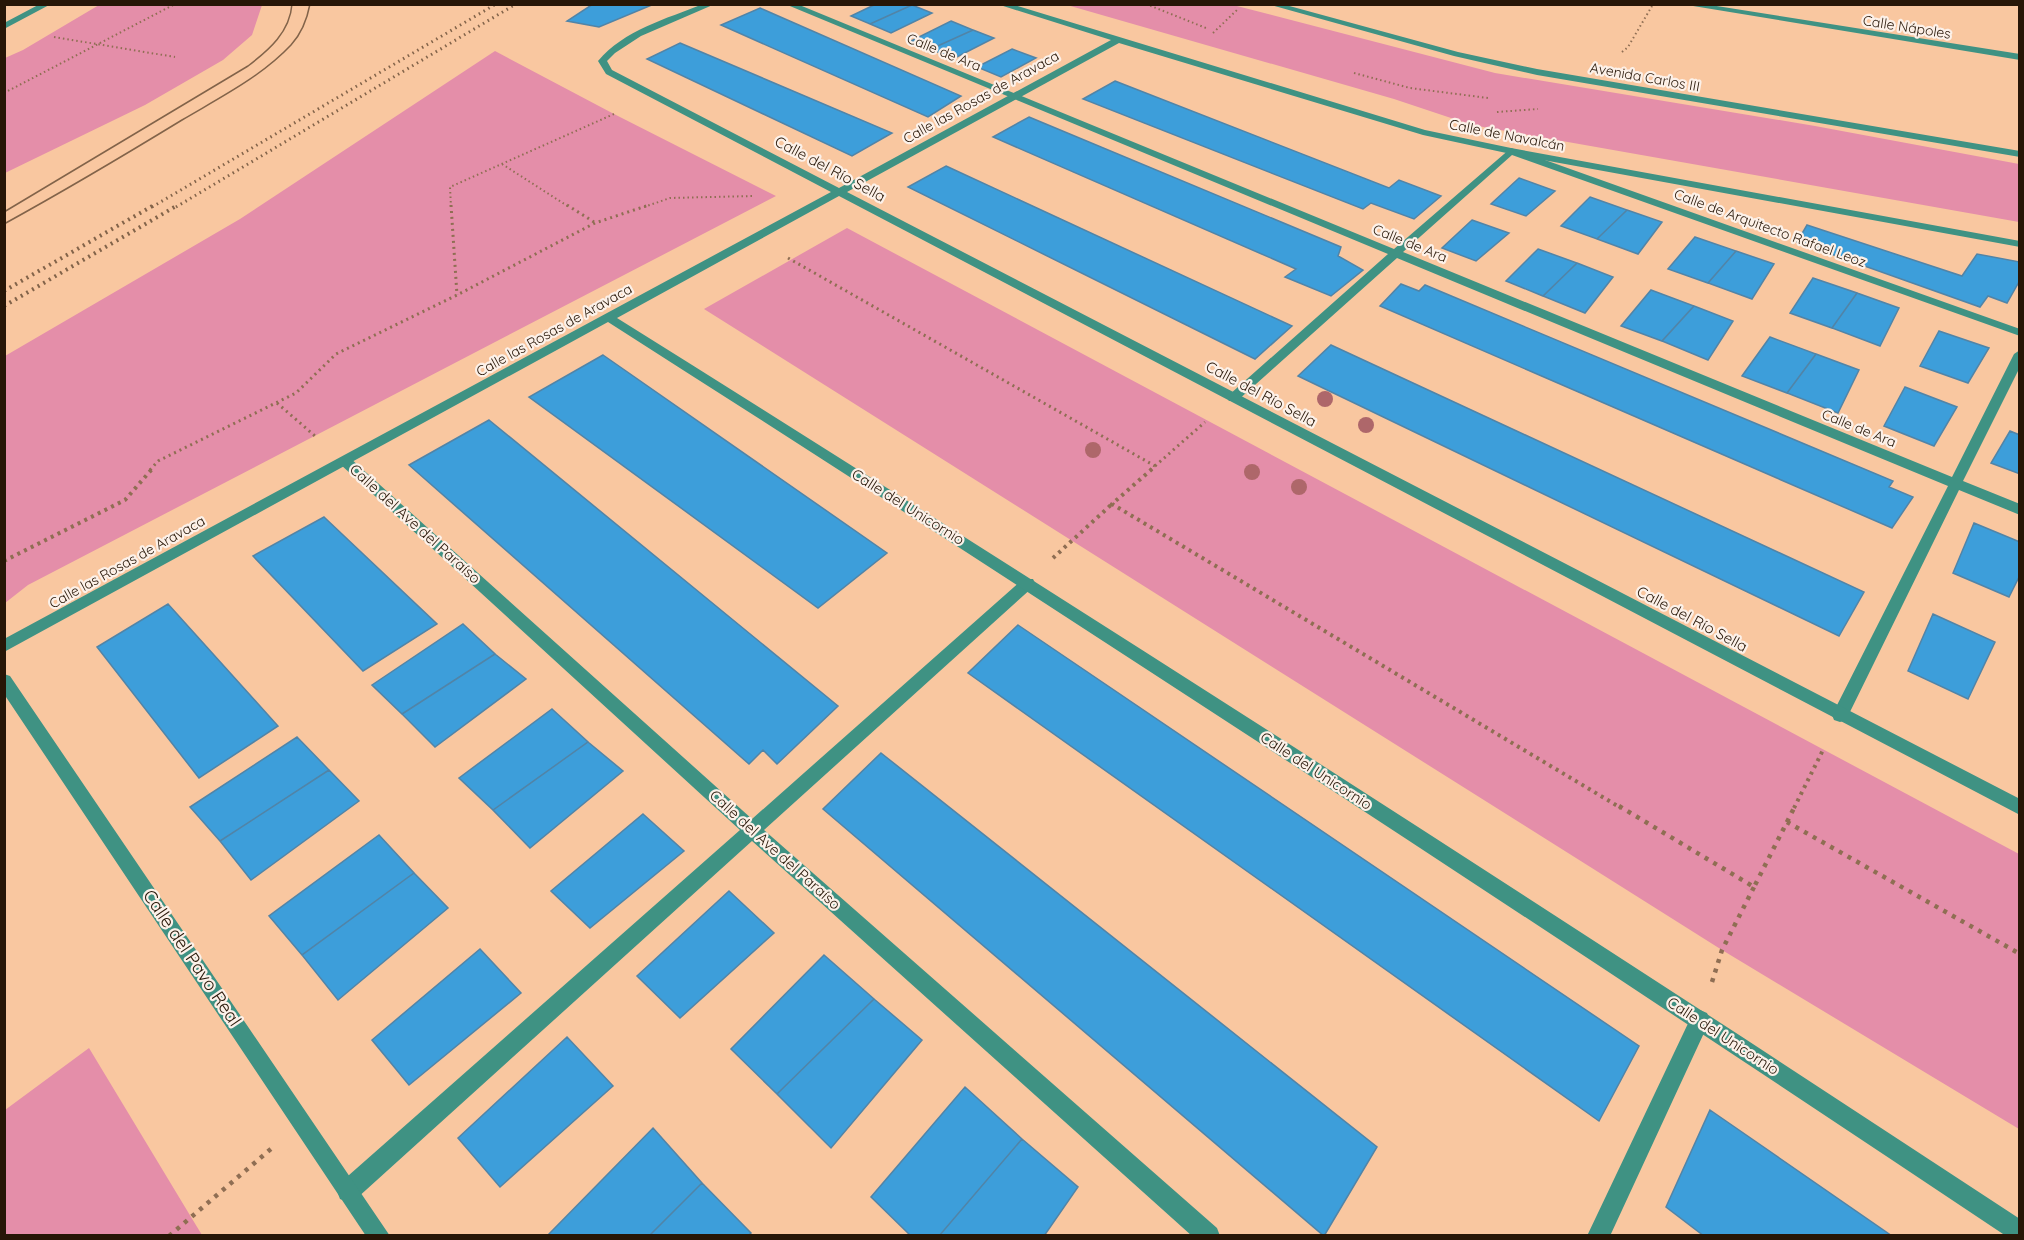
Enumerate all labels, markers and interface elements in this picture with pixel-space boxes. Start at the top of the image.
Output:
street label: Calle Nápoles [1862,11,1952,43]
street label: Calle de Ara [904,29,984,75]
street label: Calle las Rosas de Aravaca [900,47,1062,147]
street label: Avenida Carlos III [1589,58,1701,96]
street label: Calle de Navalcán [1448,115,1566,155]
street label: Calle del Río Sella [772,131,889,206]
street label: Calle de Arquitecto Rafael Leoz [1672,185,1869,271]
street label: Calle de Ara [1370,220,1450,266]
street label: Calle las Rosas de Aravaca [473,280,635,380]
street label: Calle del Río Sella [1203,356,1320,431]
street label: Calle de Ara [1819,405,1899,451]
street label: Calle del Ave del Paraíso [346,460,485,588]
street label: Calle del Unicornio [848,464,968,549]
street label: Calle las Rosas de Aravaca [46,512,208,612]
street label: Calle del Río Sella [1634,581,1751,656]
street label: Calle del Unicornio [1257,727,1376,814]
street label: Calle del Ave del Paraíso [706,786,845,914]
street label: Calle del Pavo Real [138,885,247,1030]
street label: Calle del Unicornio [1664,992,1783,1079]

